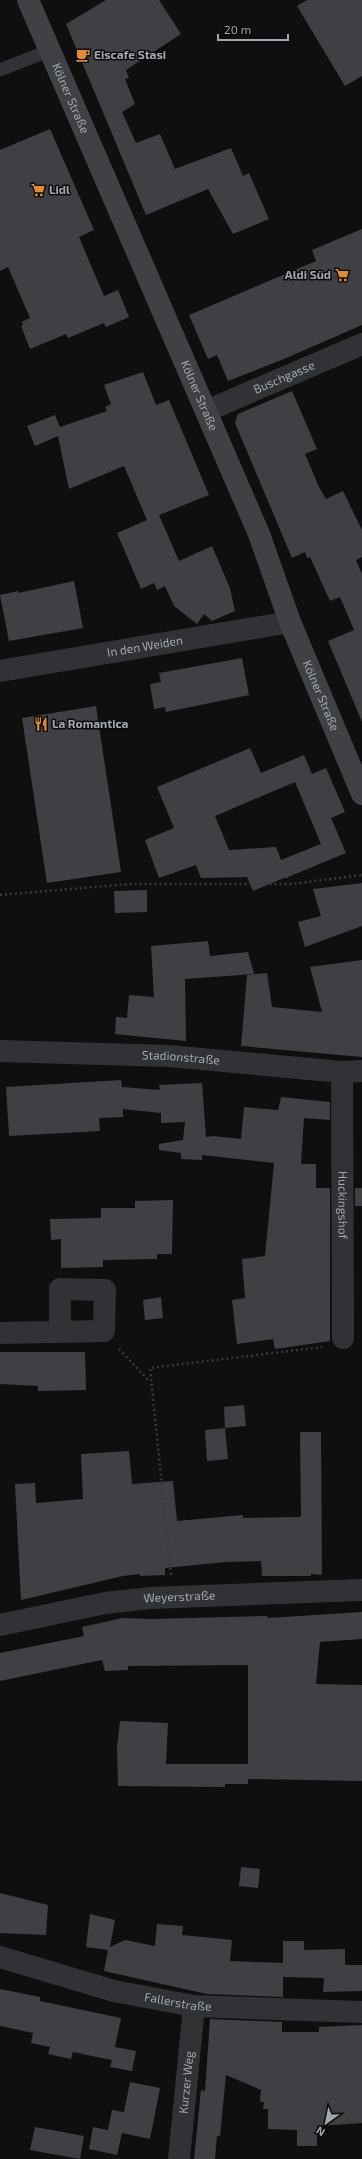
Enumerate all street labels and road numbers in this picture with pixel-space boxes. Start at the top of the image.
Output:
street label: Kölner Straße [50,60,93,135]
street label: Buschgasse [251,357,316,396]
street label: Kölner Straße [179,358,221,432]
street label: In den Weiden [106,632,184,659]
street label: Kölner Straße [301,658,343,733]
street label: Stadionstraße [142,1047,221,1067]
street label: Huckingshof [336,1171,351,1239]
street label: Weyerstraße [143,1588,216,1605]
street label: Fallerstraße [143,1989,212,2013]
street label: Kurzer Weg [175,2050,196,2114]

